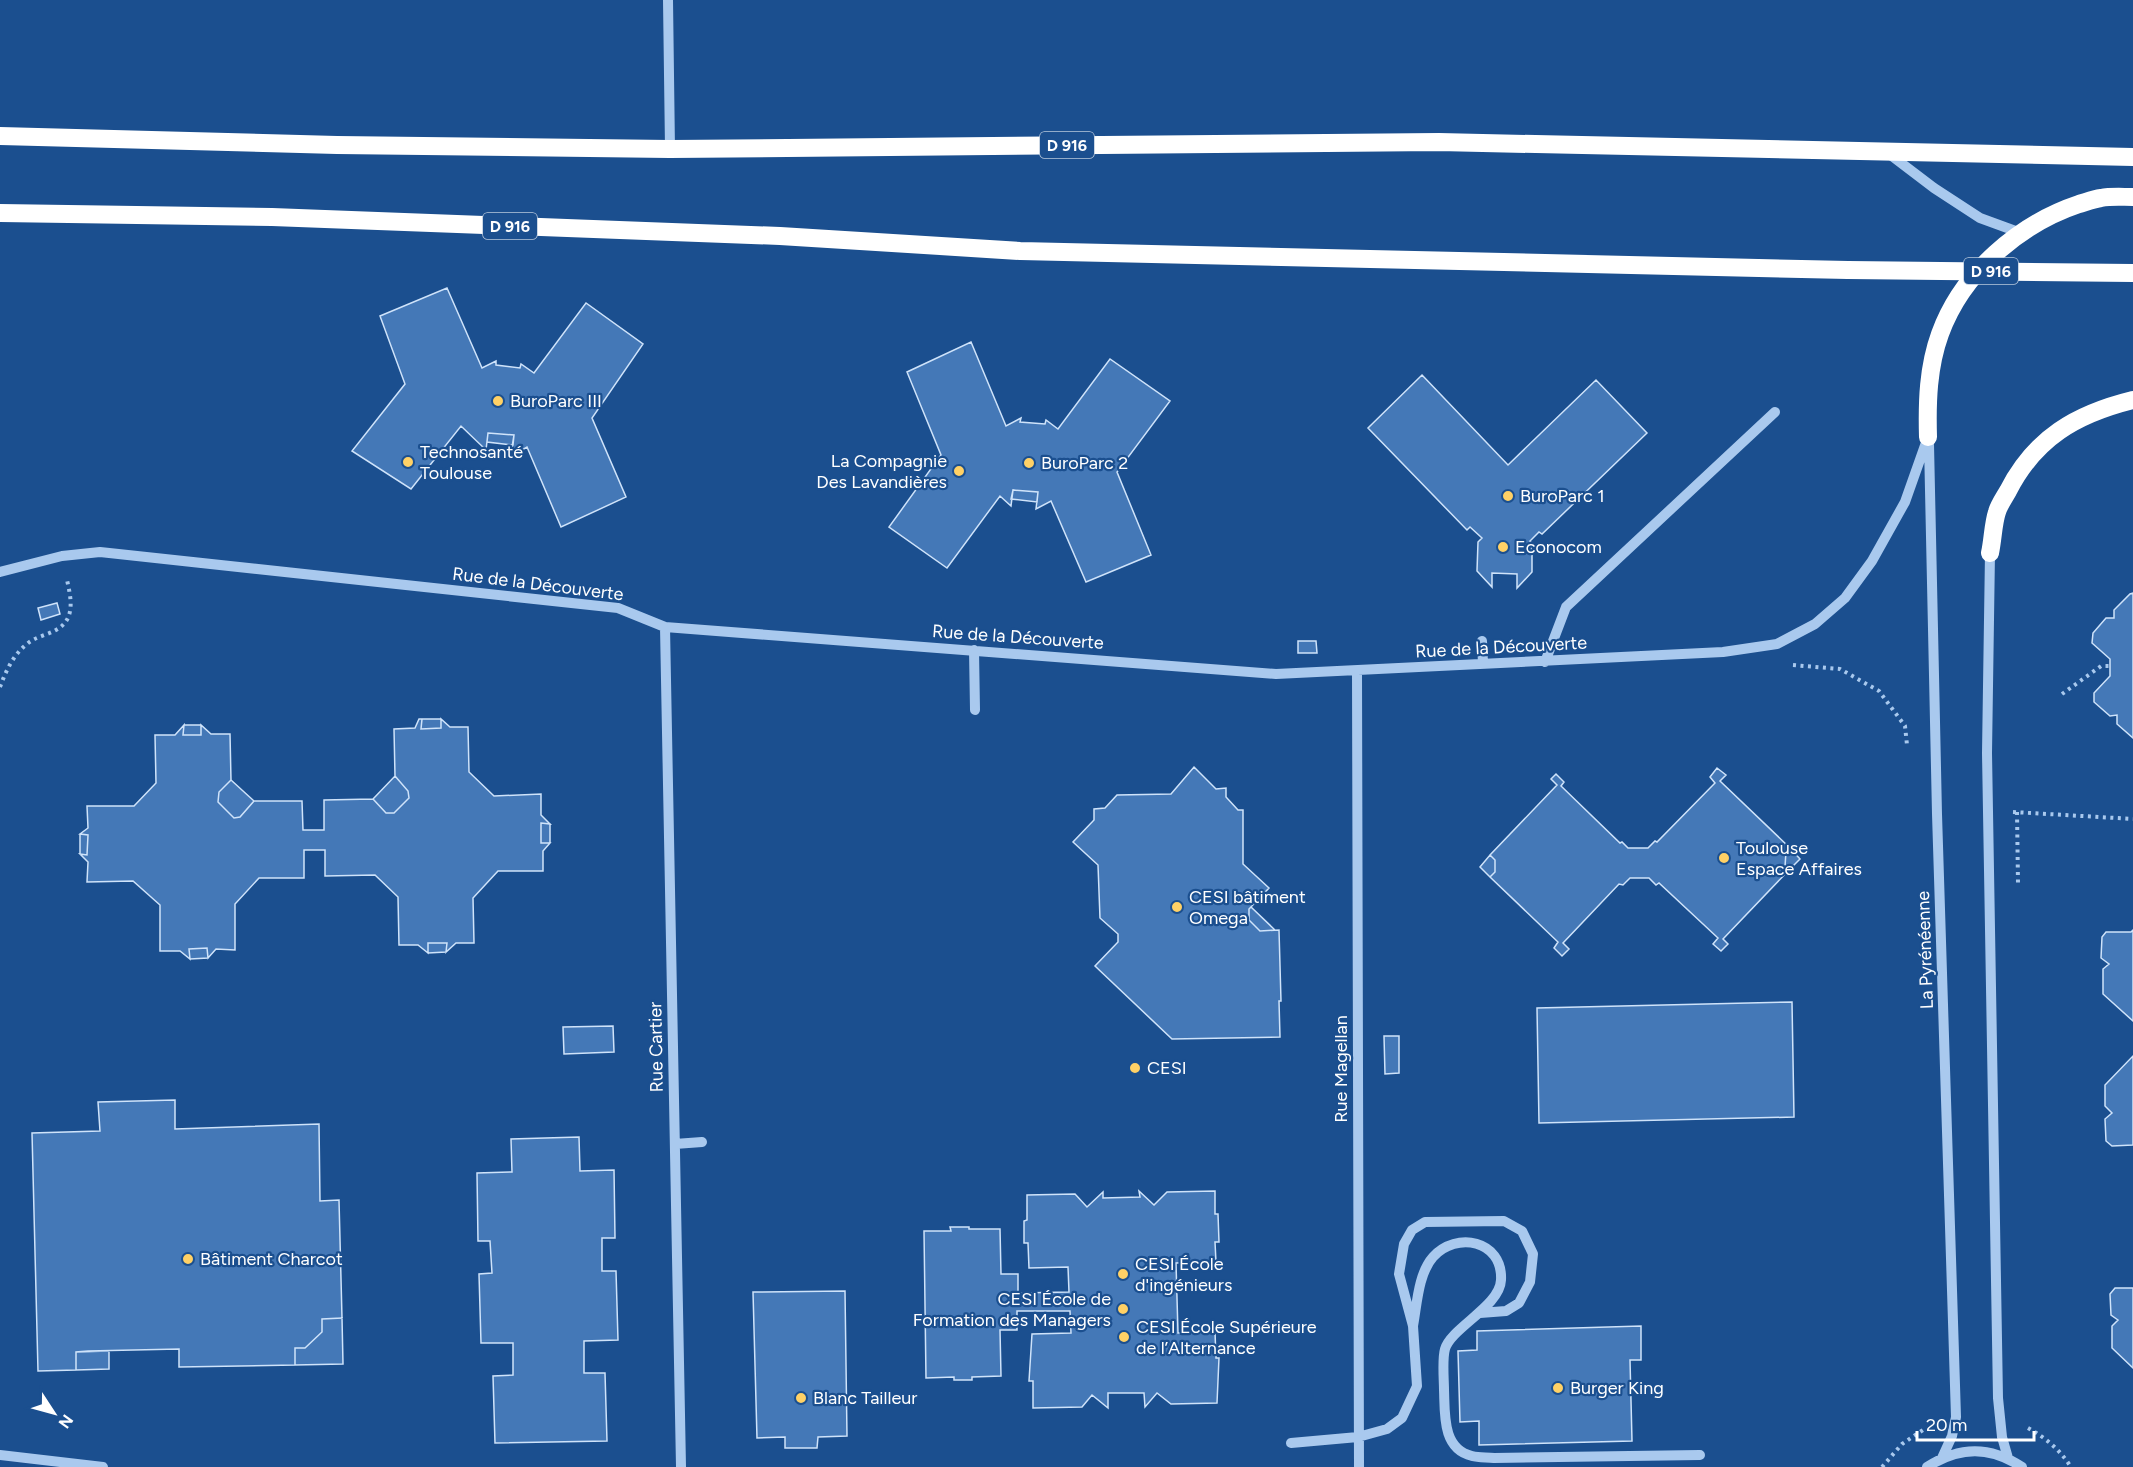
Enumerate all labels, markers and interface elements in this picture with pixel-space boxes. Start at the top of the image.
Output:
road number: D 916 [1040,132,1094,158]
road number: D 916 [483,213,537,239]
road number: D 916 [1964,258,2018,284]
place label: BuroParc III [510,390,602,412]
marker: BuroParc III [491,394,505,408]
place label: Technosanté Toulouse [420,441,523,484]
place label: La Compagnie Des Lavandières [816,450,947,493]
place label: BuroParc 2 [1041,452,1128,474]
marker: Technosanté Toulouse [401,455,415,469]
marker: BuroParc 2 [1022,456,1036,470]
marker: La Compagnie Des Lavandières [952,464,966,478]
place label: BuroParc 1 [1520,485,1605,507]
marker: BuroParc 1 [1501,489,1515,503]
place label: Econocom [1515,536,1602,558]
marker: Econocom [1496,540,1510,554]
street label: Rue de la Découverte [451,563,625,605]
street label: Rue de la Découverte [931,620,1105,654]
street label: Rue de la Découverte [1414,632,1588,662]
place label: Toulouse Espace Affaires [1736,837,1862,880]
marker: Toulouse Espace Affaires [1717,851,1731,865]
place label: CESI bâtiment Omega [1189,886,1306,929]
street label: La Pyrénéenne [1912,890,1938,1010]
marker: CESI bâtiment Omega [1170,900,1184,914]
street label: Rue Cartier [644,1001,668,1093]
street label: Rue Magellan [1330,1015,1352,1123]
place label: CESI [1147,1057,1187,1079]
marker: CESI [1128,1061,1142,1075]
place label: Bâtiment Charcot [200,1248,343,1270]
marker: Bâtiment Charcot [181,1252,195,1266]
place label: CESI École d'ingénieurs [1135,1253,1232,1296]
marker: CESI École d'ingénieurs [1116,1267,1130,1281]
place label: CESI École de Formation des Managers [913,1288,1111,1331]
marker: CESI École de Formation des Managers [1116,1302,1130,1316]
place label: CESI École Supérieure de l’Alternance [1136,1316,1317,1359]
marker: CESI École Supérieure de l’Alternance [1117,1330,1131,1344]
place label: Burger King [1570,1377,1664,1399]
marker: Burger King [1551,1381,1565,1395]
north arrow [24,1383,84,1443]
place label: Blanc Tailleur [813,1387,917,1409]
marker: Blanc Tailleur [794,1391,808,1405]
scale bar [1917,1404,2034,1442]
text: N [54,1411,77,1432]
text: 20 m [1926,1414,1967,1436]

